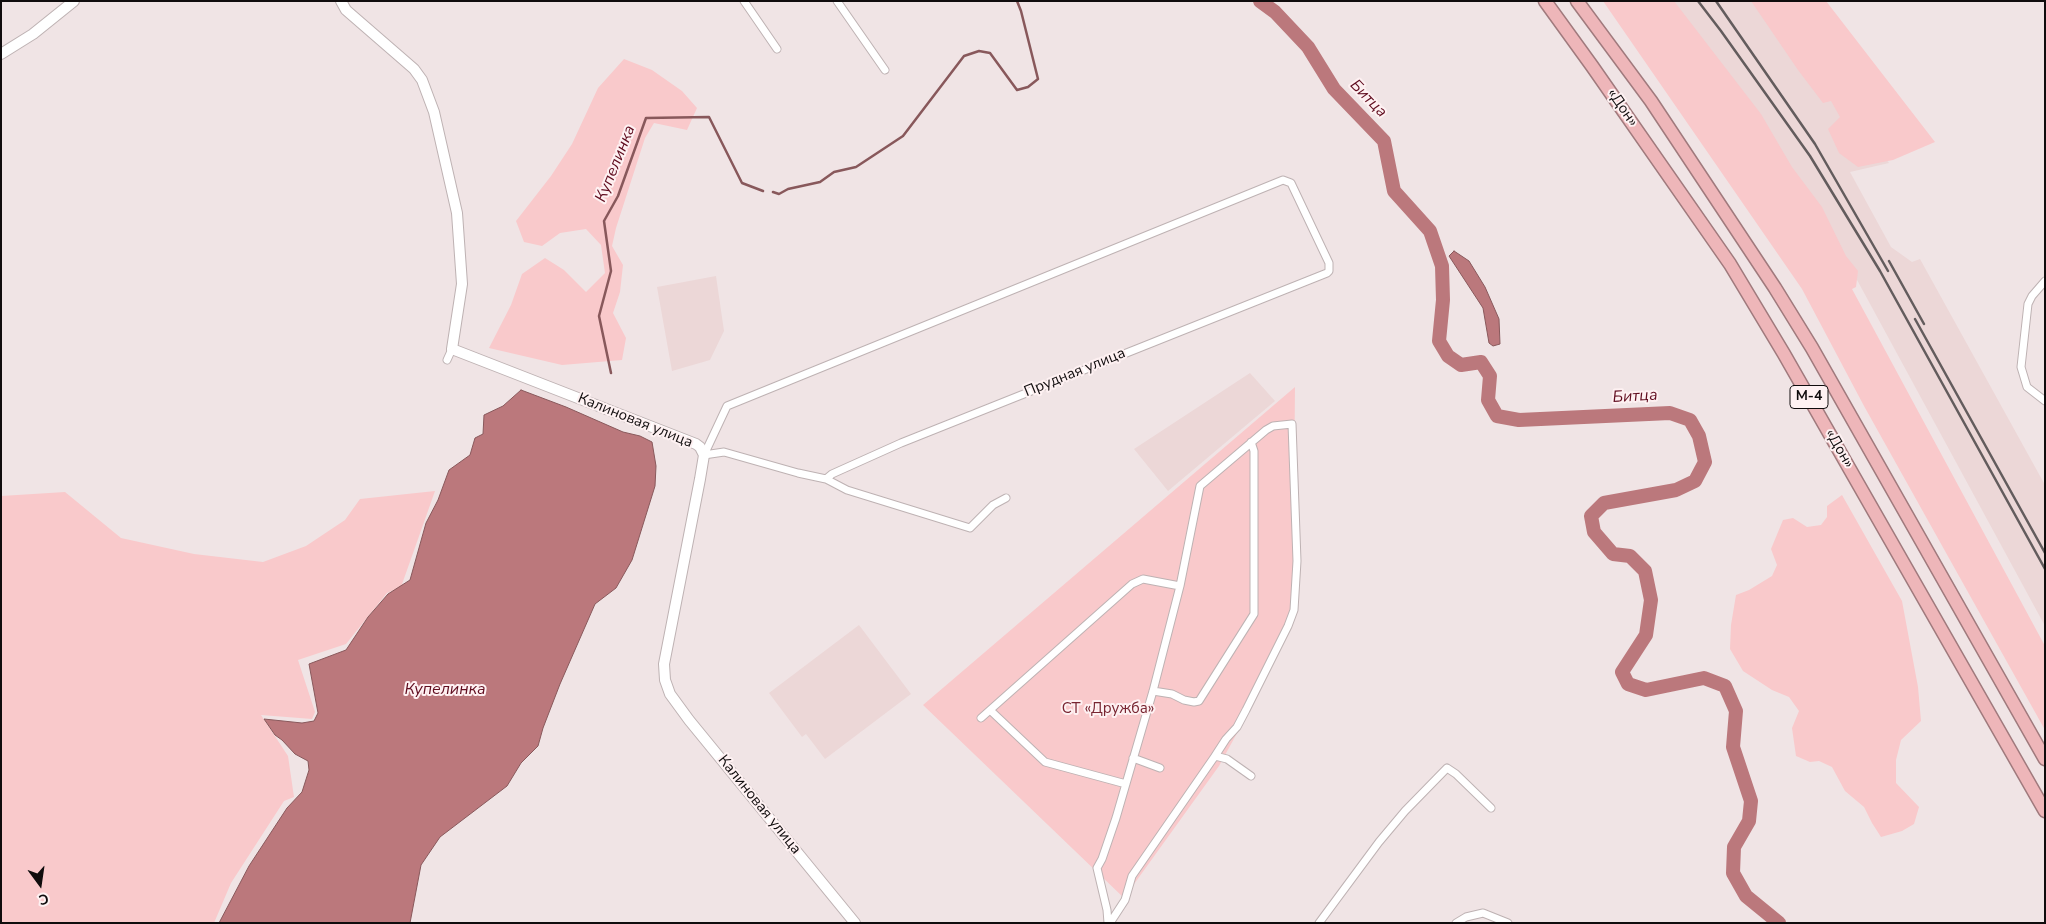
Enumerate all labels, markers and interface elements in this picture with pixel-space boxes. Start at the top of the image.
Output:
water label: Битца [1345,76,1391,122]
street label: «Дон» [1603,86,1641,130]
water label: Купелинка [592,123,640,205]
street label: Прудная улица [1022,345,1128,401]
water label: Битца [1612,386,1658,408]
road number: М-4 [1790,386,1828,408]
street label: Калиновая улица [575,390,695,452]
street label: «Дон» [1821,426,1857,472]
water label: Купелинка [404,680,486,700]
park label: СТ «Дружба» [1062,700,1154,718]
street label: Калиновая улица [713,752,805,858]
north arrow [15,859,65,909]
text: С [37,889,51,909]

